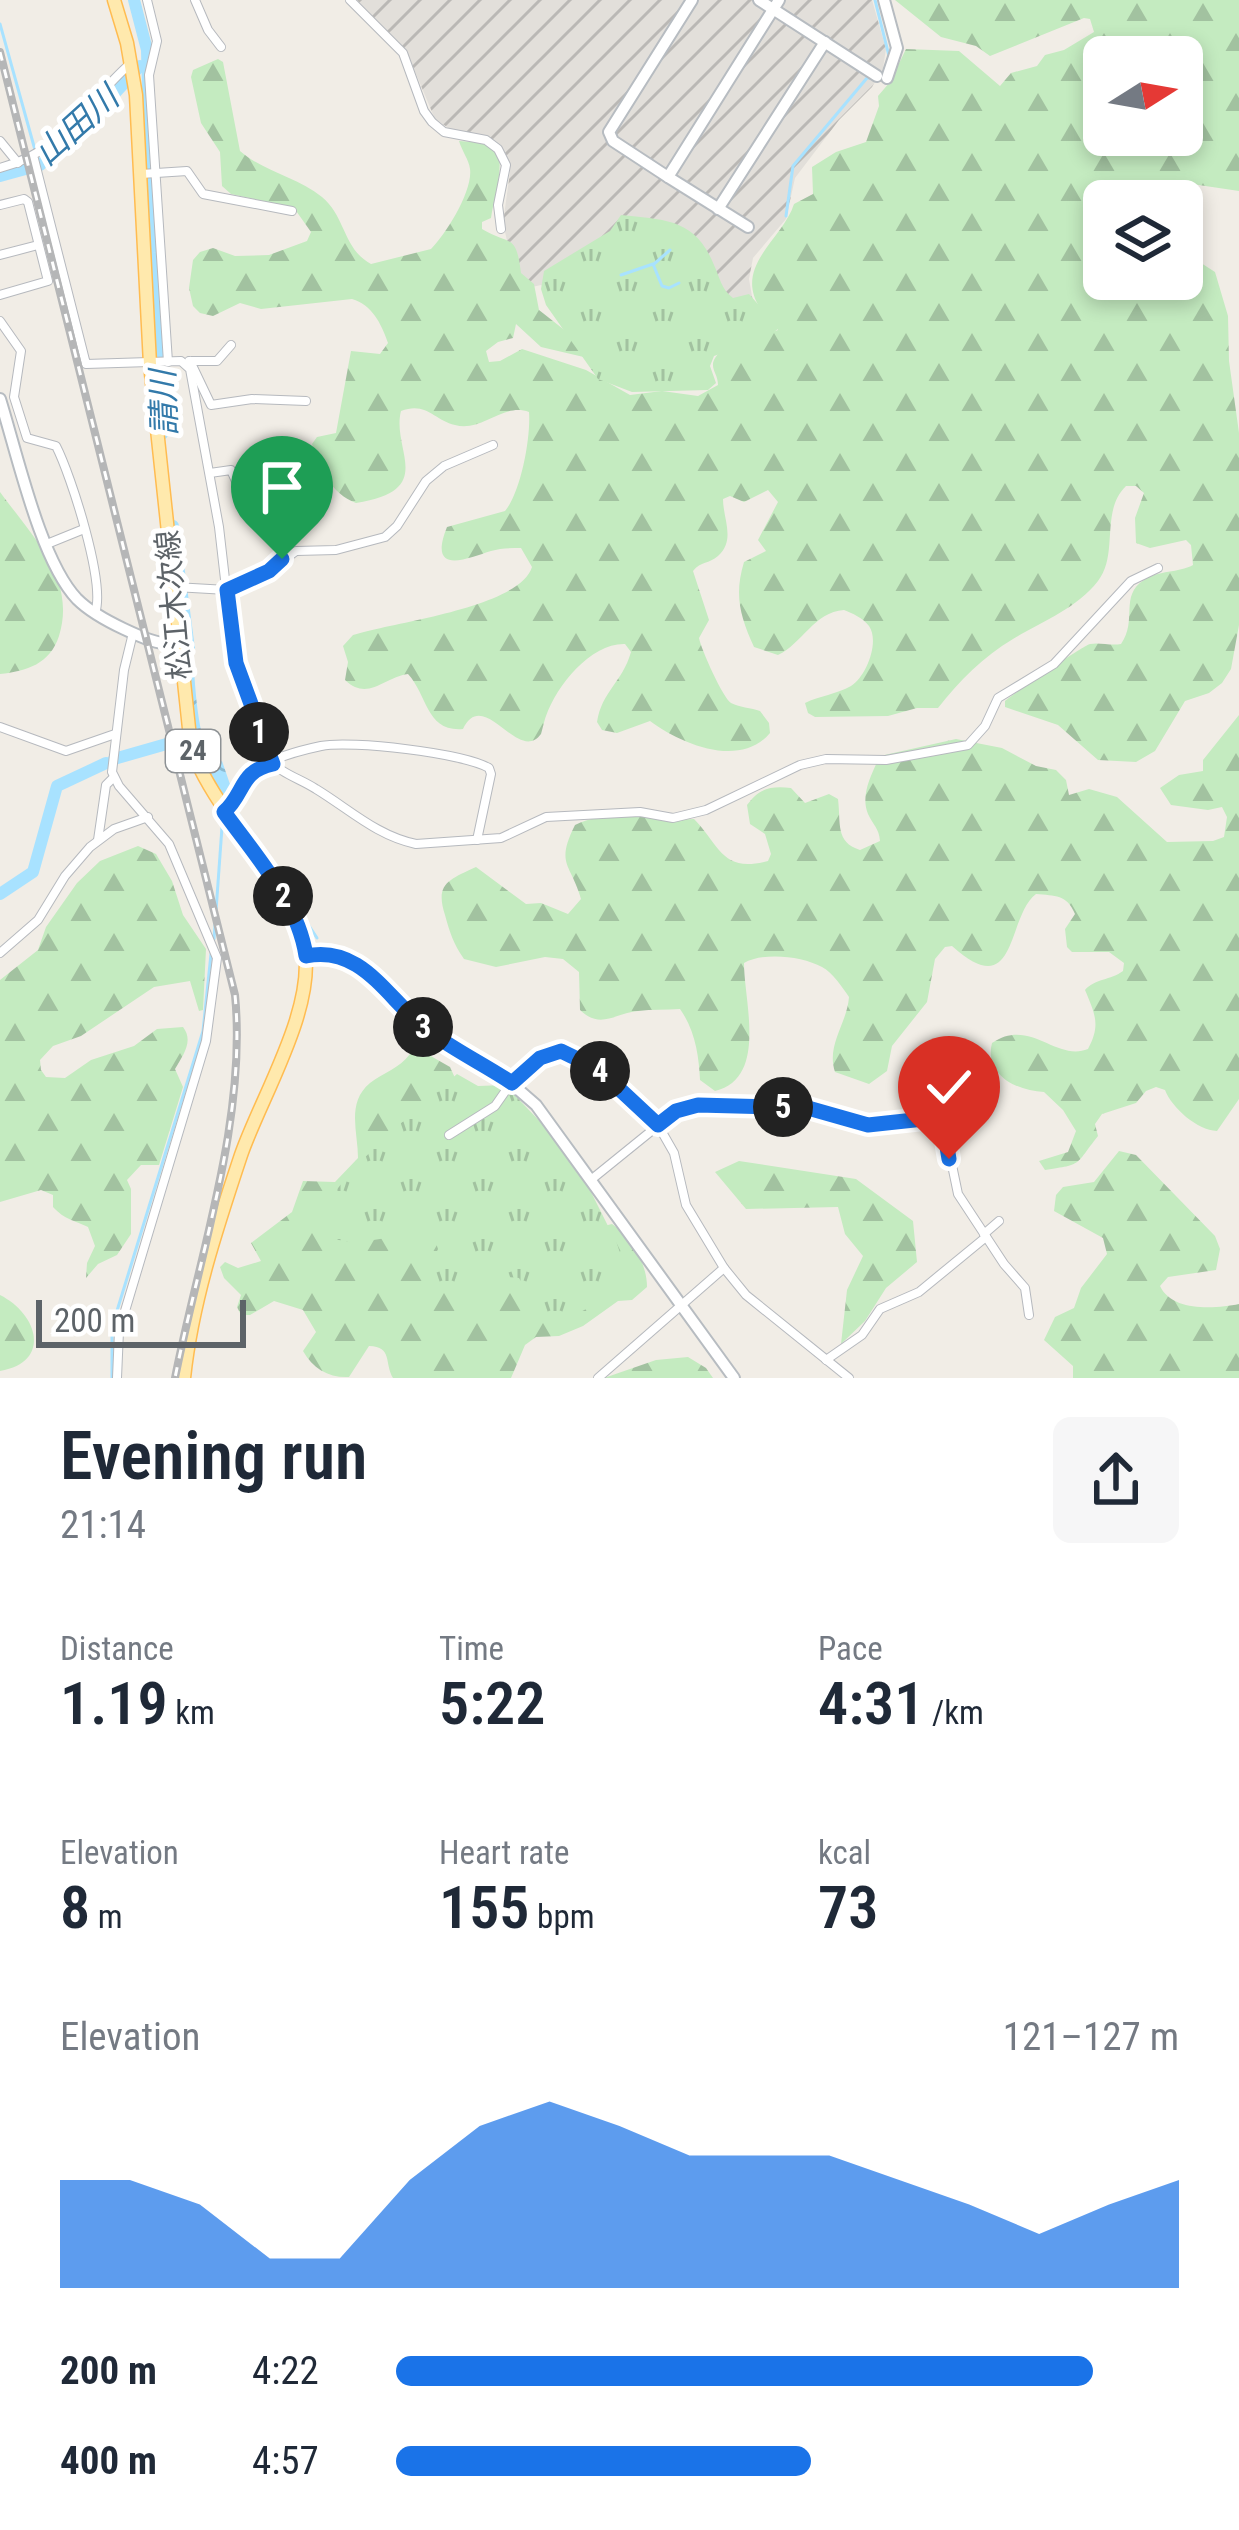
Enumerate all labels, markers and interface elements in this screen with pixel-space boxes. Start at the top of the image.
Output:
north arrow [1083,36,1203,156]
map controls [1083,36,1203,300]
water label: 山田川 [27,76,128,173]
button: layers [1083,180,1203,300]
water label: 請川 [143,366,184,437]
pin [231,436,333,559]
icon: arrive [249,454,315,520]
street label: 松江木次線 [150,529,197,681]
pin: 1 [229,702,289,762]
text: 1 [251,712,267,751]
road number: 24 [166,730,220,772]
pin: 2 [253,866,313,926]
text: 2 [275,876,291,915]
pin: 3 [393,997,453,1057]
text: 3 [415,1007,431,1046]
pin [898,1036,1000,1159]
pin: 4 [570,1041,630,1101]
text: 4 [592,1051,608,1090]
icon: check [916,1054,982,1120]
pin: 5 [753,1077,813,1137]
text: 5 [775,1087,791,1126]
scale bar [36,1294,246,1347]
text: 200 m [54,1301,135,1340]
button: share [1053,1417,1179,1543]
text: Evening run [60,1418,367,1495]
text: 21:14 [60,1502,146,1548]
text: Distance [60,1629,174,1668]
text: Time [439,1629,504,1668]
text: Pace [818,1629,883,1668]
text: 1.19 [60,1668,168,1739]
text: 5:22 [439,1668,545,1739]
text: 4:31 [818,1668,924,1739]
text: km [168,1693,215,1732]
text: /km [924,1693,984,1732]
text: Elevation [60,1833,179,1872]
text: Heart rate [439,1833,569,1872]
text: kcal [818,1833,871,1872]
text: 8 [60,1872,90,1943]
text: 155 [439,1872,530,1943]
text: 73 [818,1872,878,1943]
text: m [90,1897,123,1936]
text: bpm [530,1897,595,1936]
text: Elevation [60,2014,200,2060]
text: 121–127 m [1003,2014,1179,2060]
text: 200 m [60,2348,157,2394]
text: 4:22 [252,2348,319,2394]
text: 400 m [60,2438,157,2484]
text: 4:57 [252,2438,319,2484]

